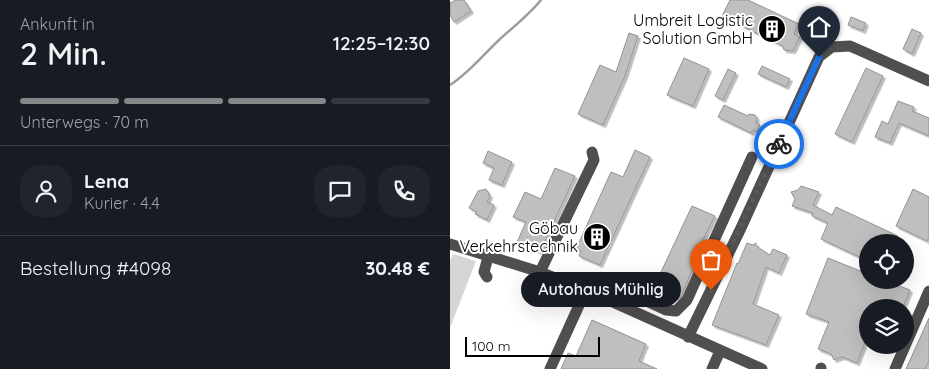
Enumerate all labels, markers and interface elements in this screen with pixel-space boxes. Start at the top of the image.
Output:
pin [798,6,840,57]
place label: Umbreit Logistic Solution GmbH [633,10,753,48]
icon: home [805,13,833,41]
text: Ankunft in [20,14,95,34]
building icon: Umbreit Logistic Solution GmbH [757,14,787,44]
text: 12:25–12:30 [333,31,430,55]
text: 2 Min. [20,33,107,73]
text: Unterwegs · 70 m [20,112,149,132]
courier [754,119,804,169]
icon: bike [765,130,793,158]
button: person [20,165,72,217]
button: chat [314,165,366,217]
button: phone [378,165,430,217]
text: Lena [84,169,129,193]
text: Kurier · 4.4 [84,193,160,213]
place label: Göbau Verkehrstechnik [460,218,578,256]
building icon: Göbau Verkehrstechnik [582,222,612,252]
map controls [859,234,914,354]
button: locate [859,234,914,289]
pin [690,239,732,290]
icon: bag [697,246,725,274]
text: Bestellung #4098 [20,256,171,280]
text: 30.48 € [365,256,430,280]
callout: Autohaus Mühlig [521,272,681,308]
text: Autohaus Mühlig [538,279,664,299]
button: layers [859,299,914,354]
scale bar [465,334,600,357]
text: 100 m [472,337,510,355]

